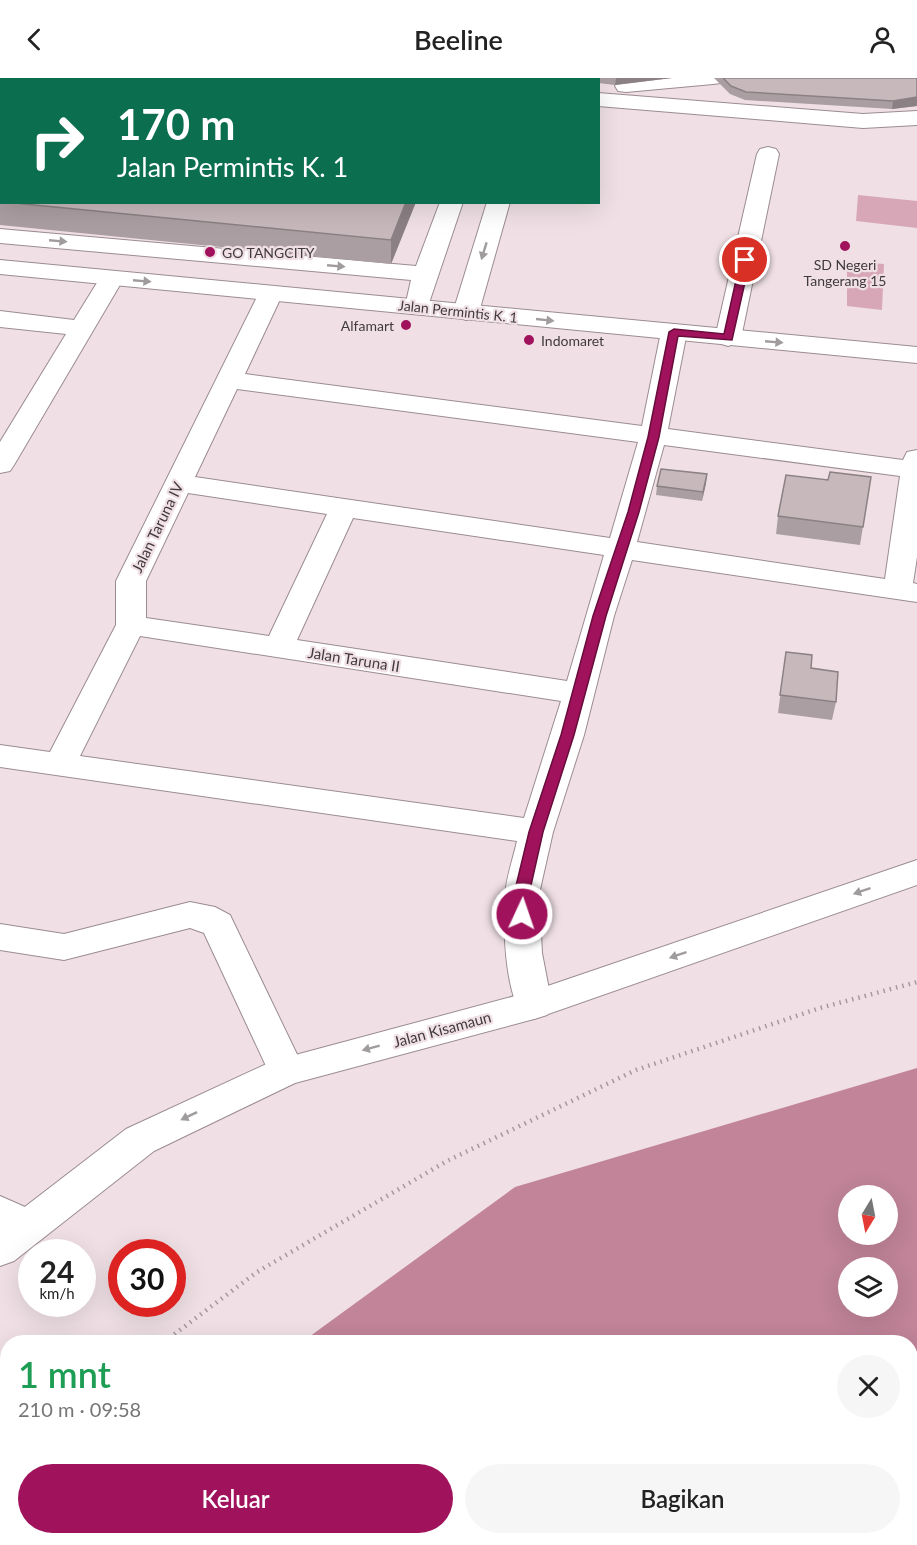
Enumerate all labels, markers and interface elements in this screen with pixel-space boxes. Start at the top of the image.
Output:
icon: back [18,23,51,56]
text: Beeline [414,23,503,56]
icon: person [866,23,899,56]
text: 170 m [117,99,235,149]
icon: right [18,102,96,180]
text: Jalan Permintis K. 1 [117,150,348,183]
pin [719,234,770,285]
one-way arrow [49,236,68,246]
marker: SD Negeri Tangerang 15 [838,239,852,253]
one-way arrow [479,242,488,260]
icon: arrive [728,243,761,276]
place label: GO TANGCITY [222,244,315,261]
marker: GO TANGCITY [203,245,217,259]
place label: SD Negeri Tangerang 15 [804,256,886,289]
one-way arrow [327,261,346,271]
one-way arrow [132,276,151,286]
street label: Jalan Permintis K. 1 [397,296,519,326]
one-way arrow [535,315,554,325]
place label: Alfamart [341,317,394,334]
marker: Alfamart [399,318,413,332]
place label: Indomaret [541,332,604,349]
marker: Indomaret [522,333,536,347]
one-way arrow [764,337,783,347]
street label: Jalan Taruna IV [127,478,187,575]
street label: Jalan Taruna II [307,643,401,675]
position arrow [490,882,554,946]
one-way arrow [853,887,871,897]
one-way arrow [668,951,686,961]
street label: Jalan Kisamaun [391,1007,493,1051]
one-way arrow [362,1044,380,1054]
one-way arrow [180,1112,197,1121]
north arrow [838,1185,898,1245]
map controls [838,1185,898,1317]
speed limit sign: 30 [108,1239,186,1317]
text: 24 [40,1253,74,1289]
button: layers [838,1257,898,1317]
text: km/h [39,1284,75,1302]
text: 1 mnt [18,1352,111,1396]
button: close [837,1355,900,1418]
text: 210 m · 09:58 [18,1397,141,1421]
button: Keluar [18,1464,453,1533]
button: Bagikan [465,1464,900,1533]

